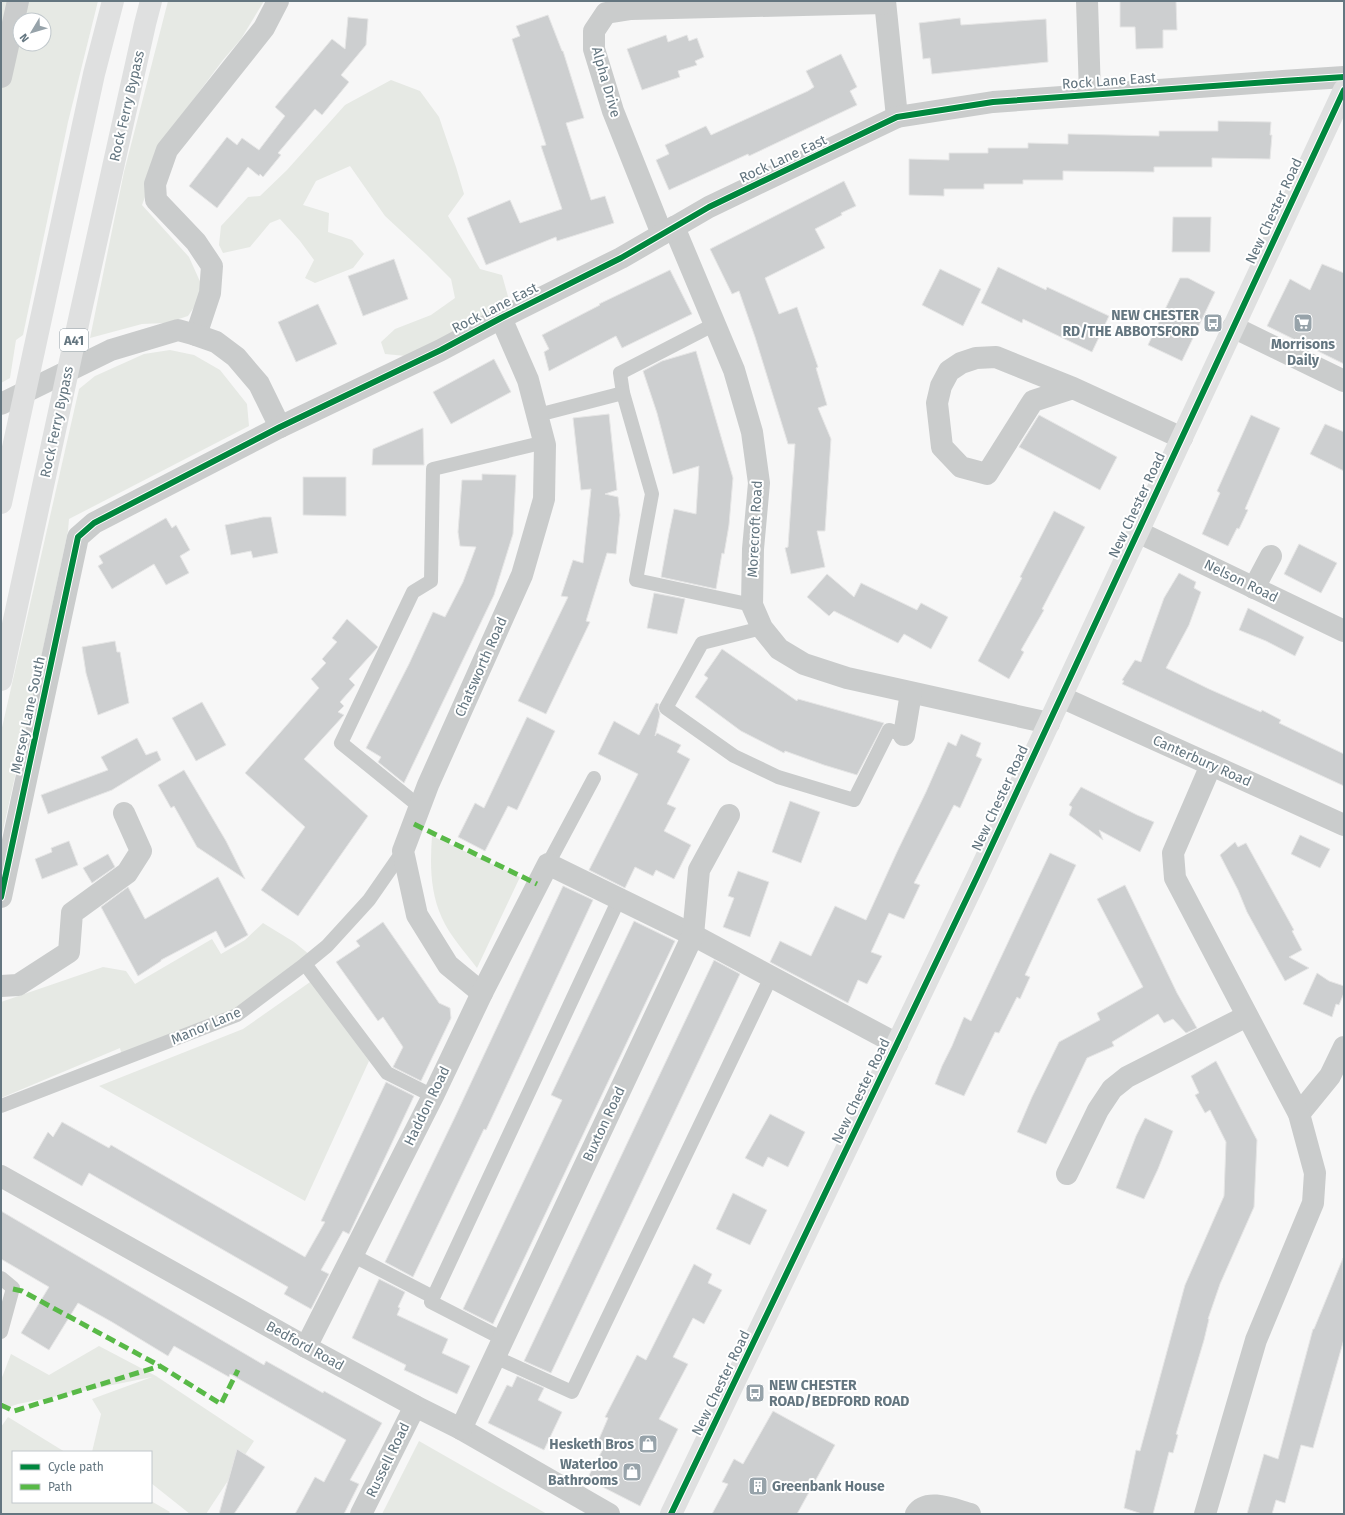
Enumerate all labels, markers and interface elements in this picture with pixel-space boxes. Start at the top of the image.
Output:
north arrow [12,12,52,52]
text: N [17,31,32,45]
street label: Alpha Drive [588,45,624,119]
street label: Rock Ferry Bypass [106,48,148,163]
street label: Rock Lane East [1061,69,1158,93]
street label: Rock Lane East [737,131,830,187]
street label: New Chester Road [1242,155,1306,267]
street label: Rock Lane East [449,279,542,337]
place label: NEW CHESTER RD/THE ABBOTSFORD [1062,307,1199,340]
bus stop icon: NEW CHESTER RD/THE ABBOTSFORD [1202,312,1224,334]
supermarket icon: Morrisons Daily [1292,312,1314,334]
road number: A41 [60,329,88,351]
place label: Morrisons Daily [1271,336,1335,369]
street label: Rock Ferry Bypass [37,364,77,479]
street label: New Chester Road [1105,449,1169,561]
street label: Morecroft Road [744,480,766,578]
street label: Nelson Road [1201,556,1281,606]
street label: Chatsworth Road [451,614,511,720]
street label: Mersey Lane South [7,655,49,775]
street label: Canterbury Road [1150,732,1254,790]
street label: New Chester Road [968,742,1032,854]
street label: Manor Lane [168,1004,244,1048]
street label: New Chester Road [828,1036,894,1146]
street label: Haddon Road [400,1064,454,1148]
street label: Buxton Road [579,1084,629,1164]
street label: Bedford Road [263,1318,347,1374]
street label: New Chester Road [688,1328,754,1438]
place label: NEW CHESTER ROAD/BEDFORD ROAD [769,1377,909,1410]
bus stop icon: NEW CHESTER ROAD/BEDFORD ROAD [744,1382,766,1404]
street label: Russell Road [363,1420,413,1500]
shop icon: Hesketh Bros [637,1433,659,1455]
place label: Hesketh Bros [549,1436,634,1453]
legend [12,1451,152,1503]
place label: Waterloo Bathrooms [548,1456,618,1489]
text: Cycle path [48,1460,104,1474]
shop icon: Waterloo Bathrooms [621,1461,643,1483]
building icon: Greenbank House [747,1475,769,1497]
place label: Greenbank House [772,1478,885,1495]
text: Path [48,1480,72,1494]

